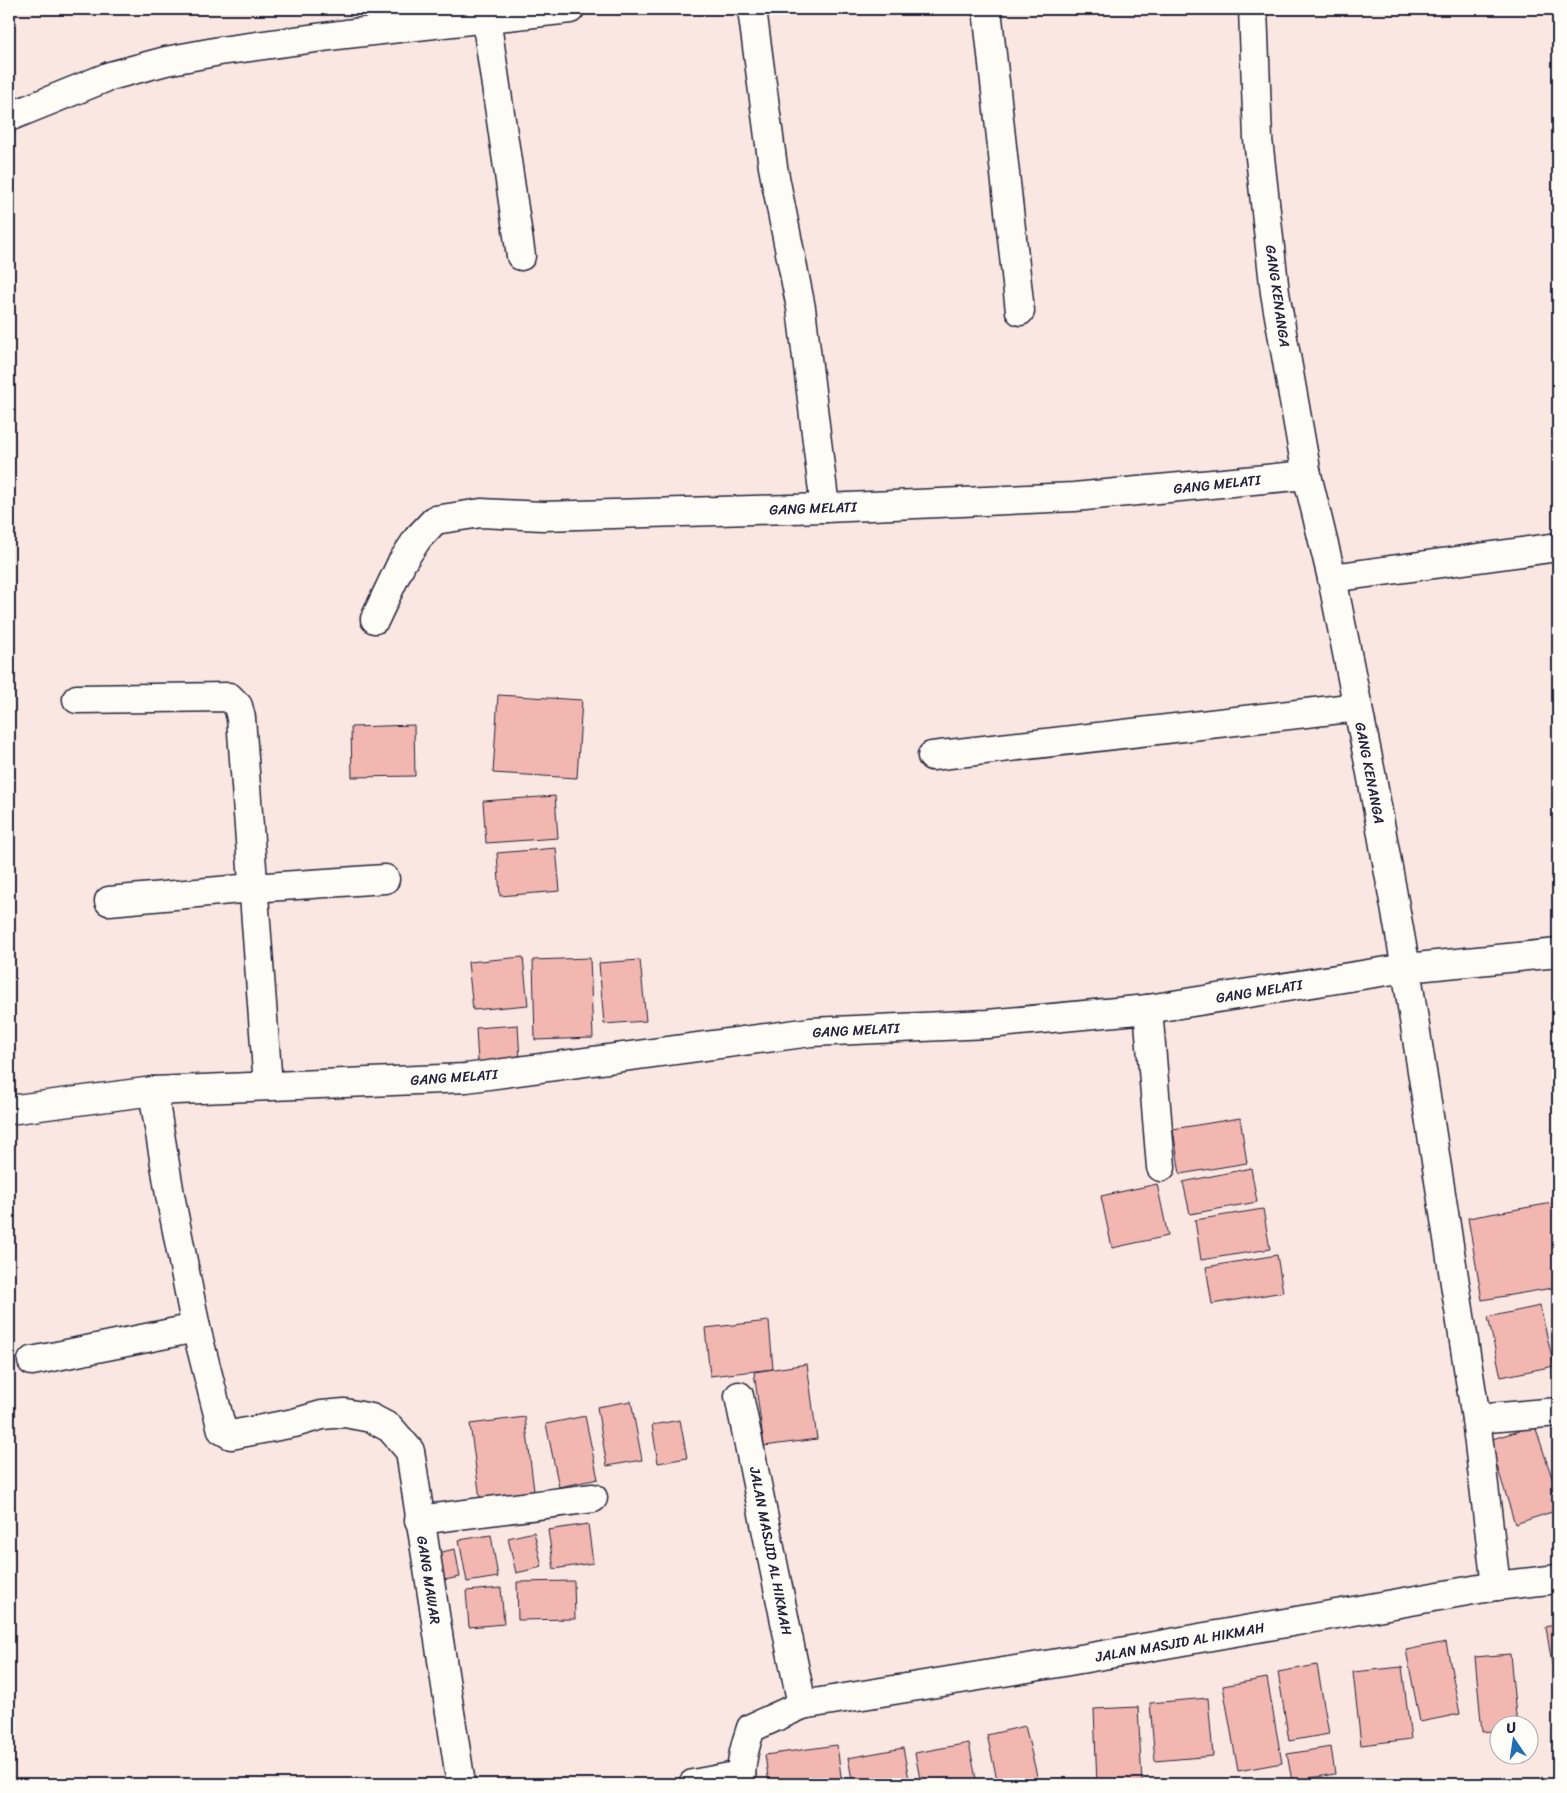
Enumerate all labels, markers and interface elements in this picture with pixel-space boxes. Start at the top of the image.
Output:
street label: GANG KENANGA [1258,243,1297,349]
street label: GANG MELATI [1172,467,1263,501]
street label: GANG MELATI [769,494,859,523]
street label: GANG KENANGA [1347,720,1392,826]
street label: GANG MELATI [1214,972,1306,1011]
street label: GANG MELATI [812,1016,902,1045]
street label: GANG MELATI [410,1062,500,1093]
street label: JALAN MASJID AL HIKMAH [742,1464,799,1638]
street label: GANG MAWAR [409,1534,448,1626]
street label: JALAN MASJID AL HIKMAH [1093,1615,1267,1670]
text: U [1504,1714,1519,1741]
north arrow [1490,1716,1540,1766]

